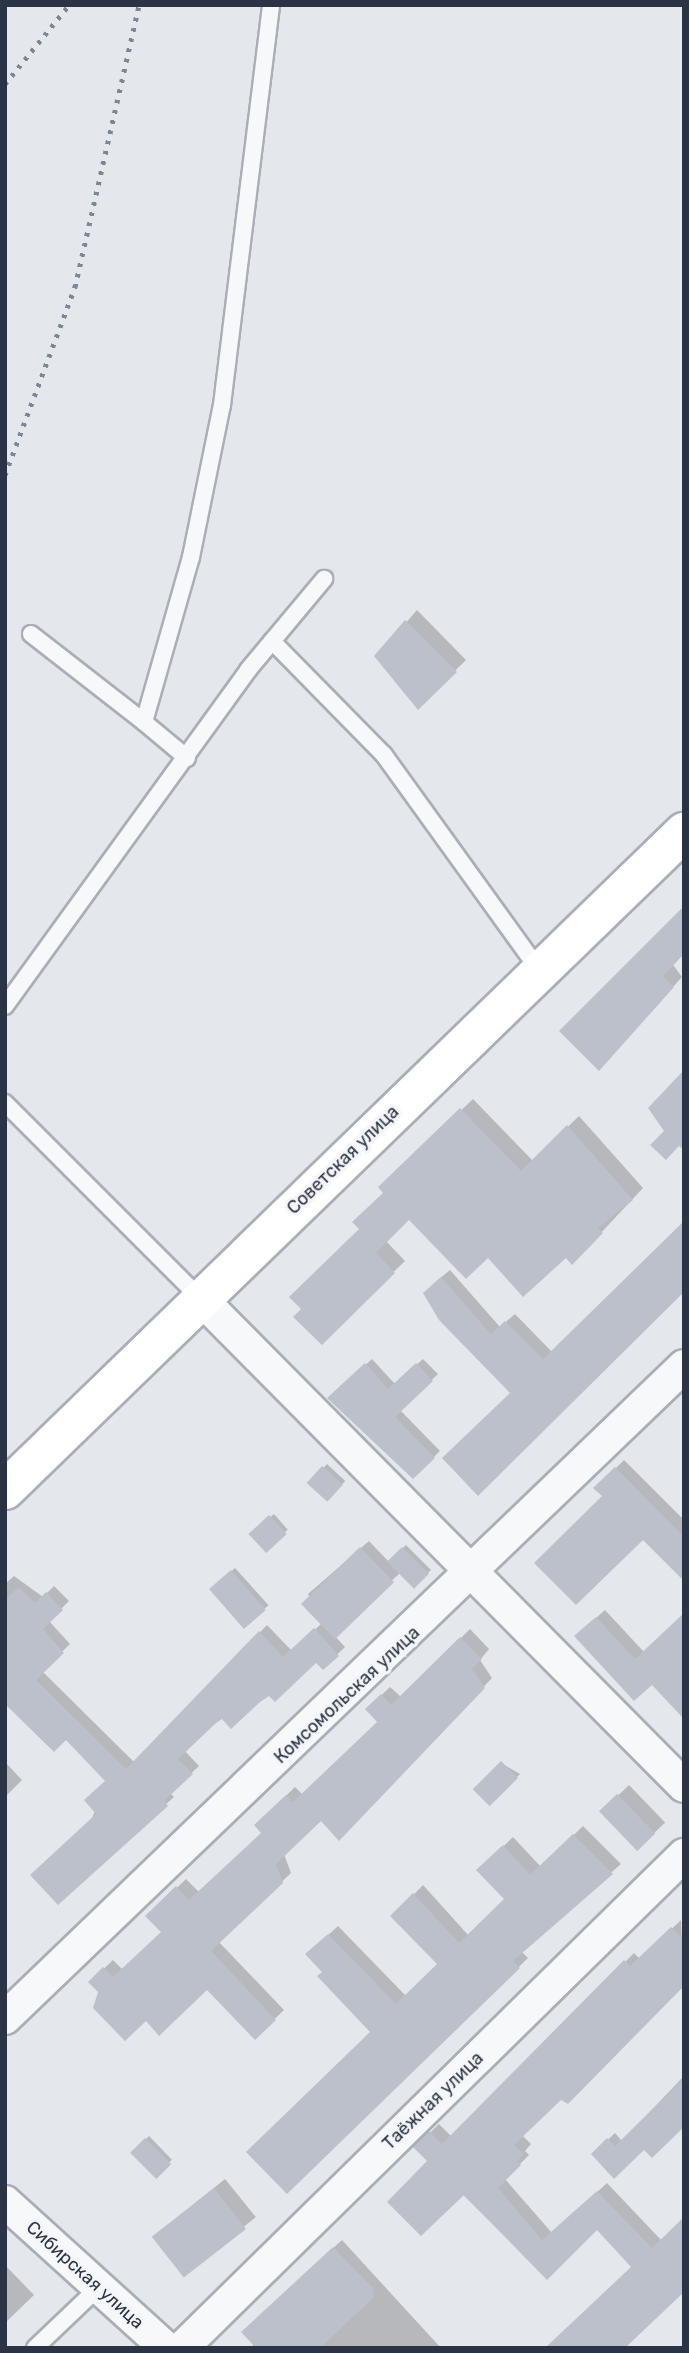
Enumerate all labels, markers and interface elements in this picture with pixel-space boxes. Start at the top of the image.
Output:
street label: Советская улица [283,1101,403,1219]
street label: Комсомольская улица [270,1622,424,1768]
street label: Таёжная улица [378,2047,488,2155]
street label: Сибирская улица [22,2217,148,2333]

